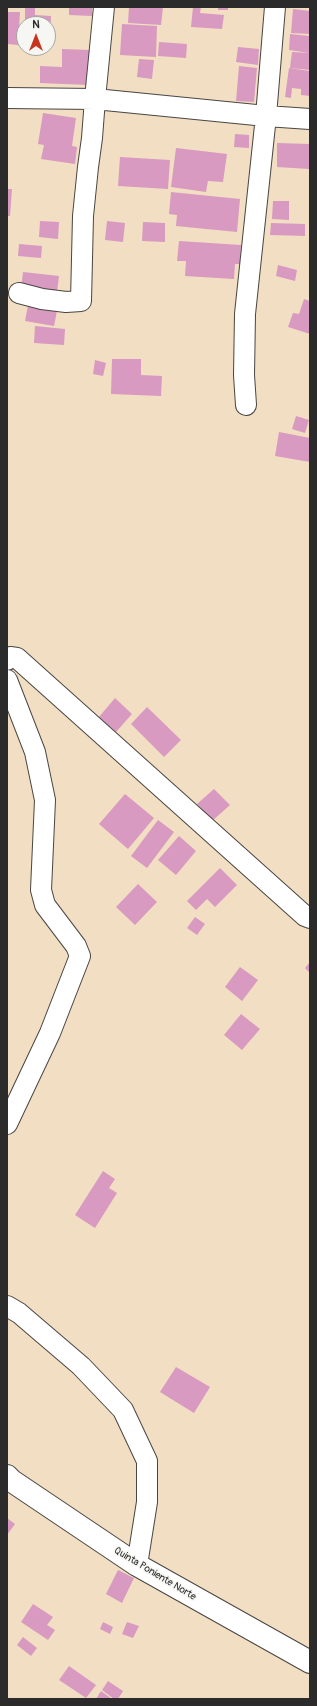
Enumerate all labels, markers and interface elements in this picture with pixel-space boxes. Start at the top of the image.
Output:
north arrow [16,16,56,56]
text: N [32,18,40,31]
street label: Quinta Poniente Norte [112,1545,198,1603]

